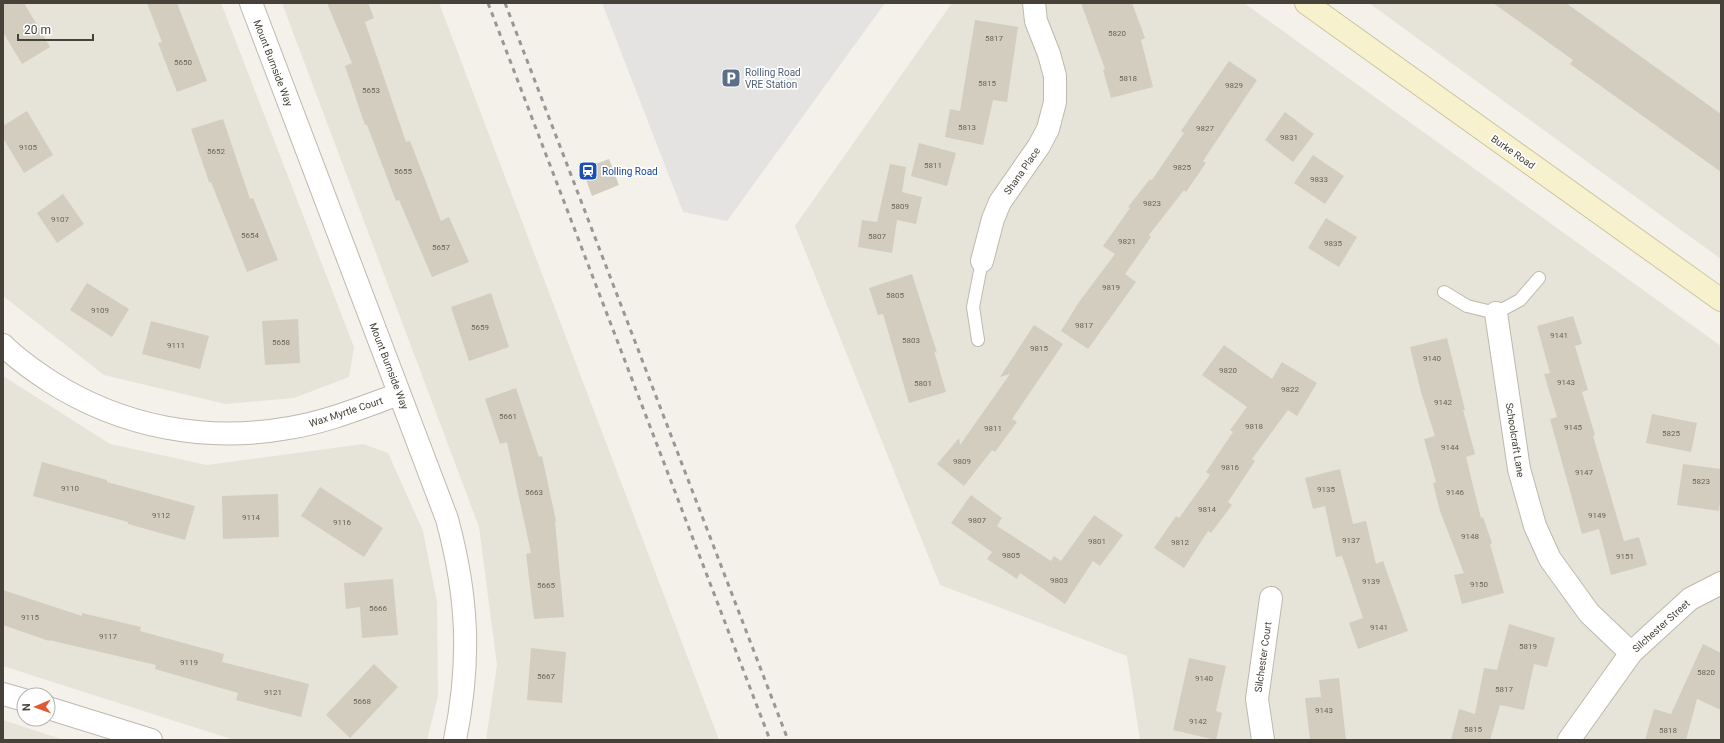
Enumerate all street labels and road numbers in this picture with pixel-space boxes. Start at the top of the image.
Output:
street label: Mount Burnside Way [251,18,295,108]
street label: Burke Road [1489,133,1537,171]
street label: Shana Place [1002,145,1042,197]
street label: Mount Burnside Way [367,321,411,411]
street label: Wax Myrtle Court [308,395,384,429]
street label: Schoolcraft Lane [1504,402,1526,478]
street label: Silchester Street [1630,598,1692,654]
street label: Silchester Court [1253,621,1273,693]

